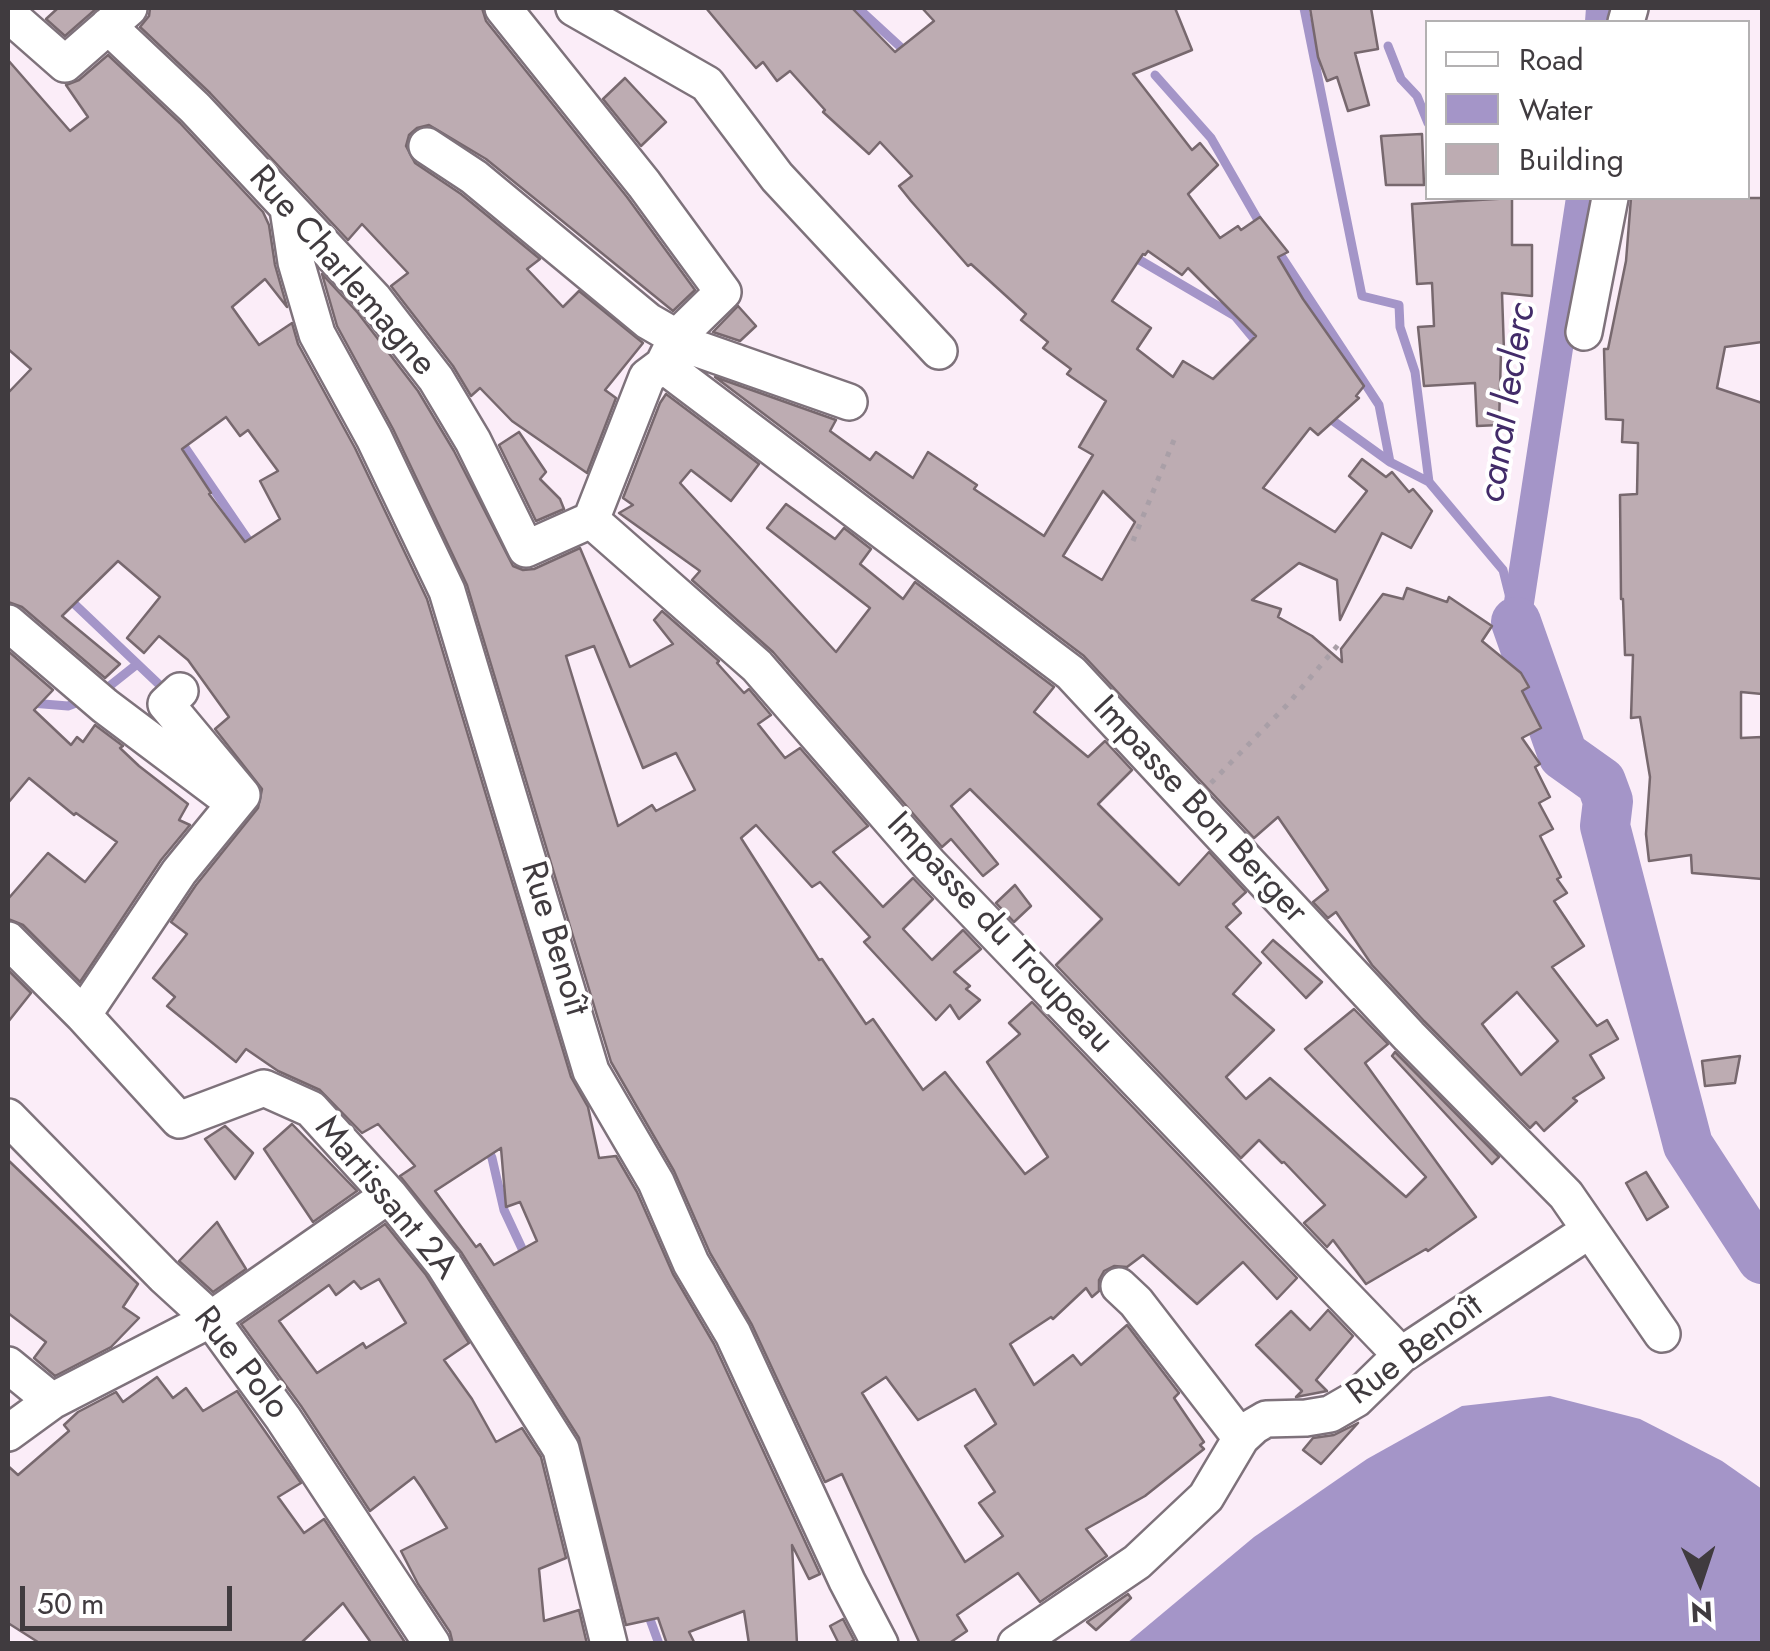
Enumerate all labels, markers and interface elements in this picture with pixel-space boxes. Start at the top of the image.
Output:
legend [1425,20,1750,200]
text: Road [1519,38,1584,81]
text: Water [1519,88,1593,131]
text: Building [1519,138,1624,181]
street label: Rue Charlemagne [238,159,444,385]
water label: canal leclerc [1471,300,1547,506]
street label: Impasse Bon Berger [1083,688,1315,934]
street label: Impasse du Troupeau [877,805,1121,1063]
street label: Rue Benoît [510,857,596,1021]
street label: Martissant 2A [305,1109,465,1289]
street label: Rue Benoît [1340,1286,1492,1416]
street label: Rue Polo [183,1299,297,1429]
north arrow [1650,1531,1750,1631]
scale bar [25,1566,238,1628]
text: 50 m [37,1582,104,1625]
text: N [1689,1590,1714,1633]

